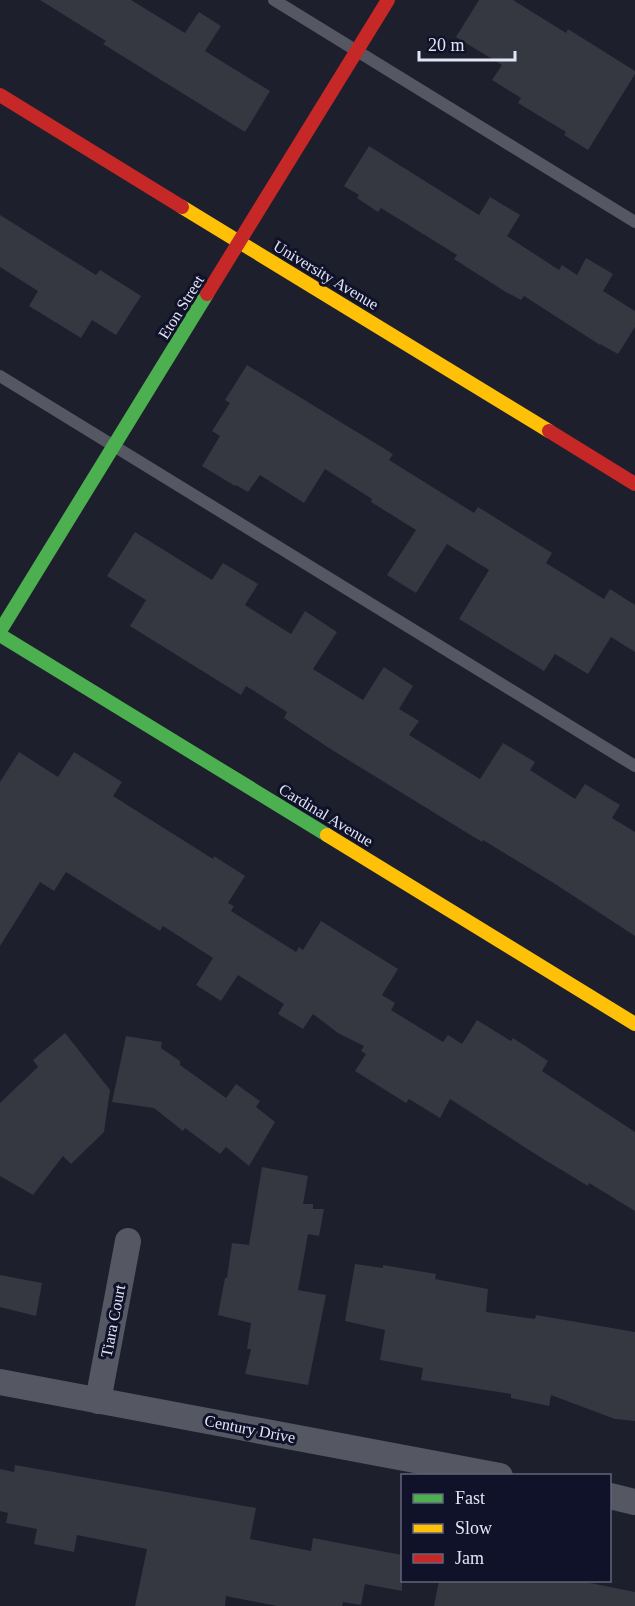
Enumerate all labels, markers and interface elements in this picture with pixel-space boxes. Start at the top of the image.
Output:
scale bar [419,24,515,62]
text: 20 m [428,35,465,55]
street label: University Avenue [270,237,381,314]
street label: Eton Street [155,272,207,342]
street label: Cardinal Avenue [276,780,376,850]
street label: Tiara Court [98,1283,128,1359]
street label: Century Drive [203,1412,297,1447]
legend [401,1474,611,1582]
text: Fast [455,1488,485,1508]
text: Slow [455,1518,492,1538]
text: Jam [455,1548,484,1568]

